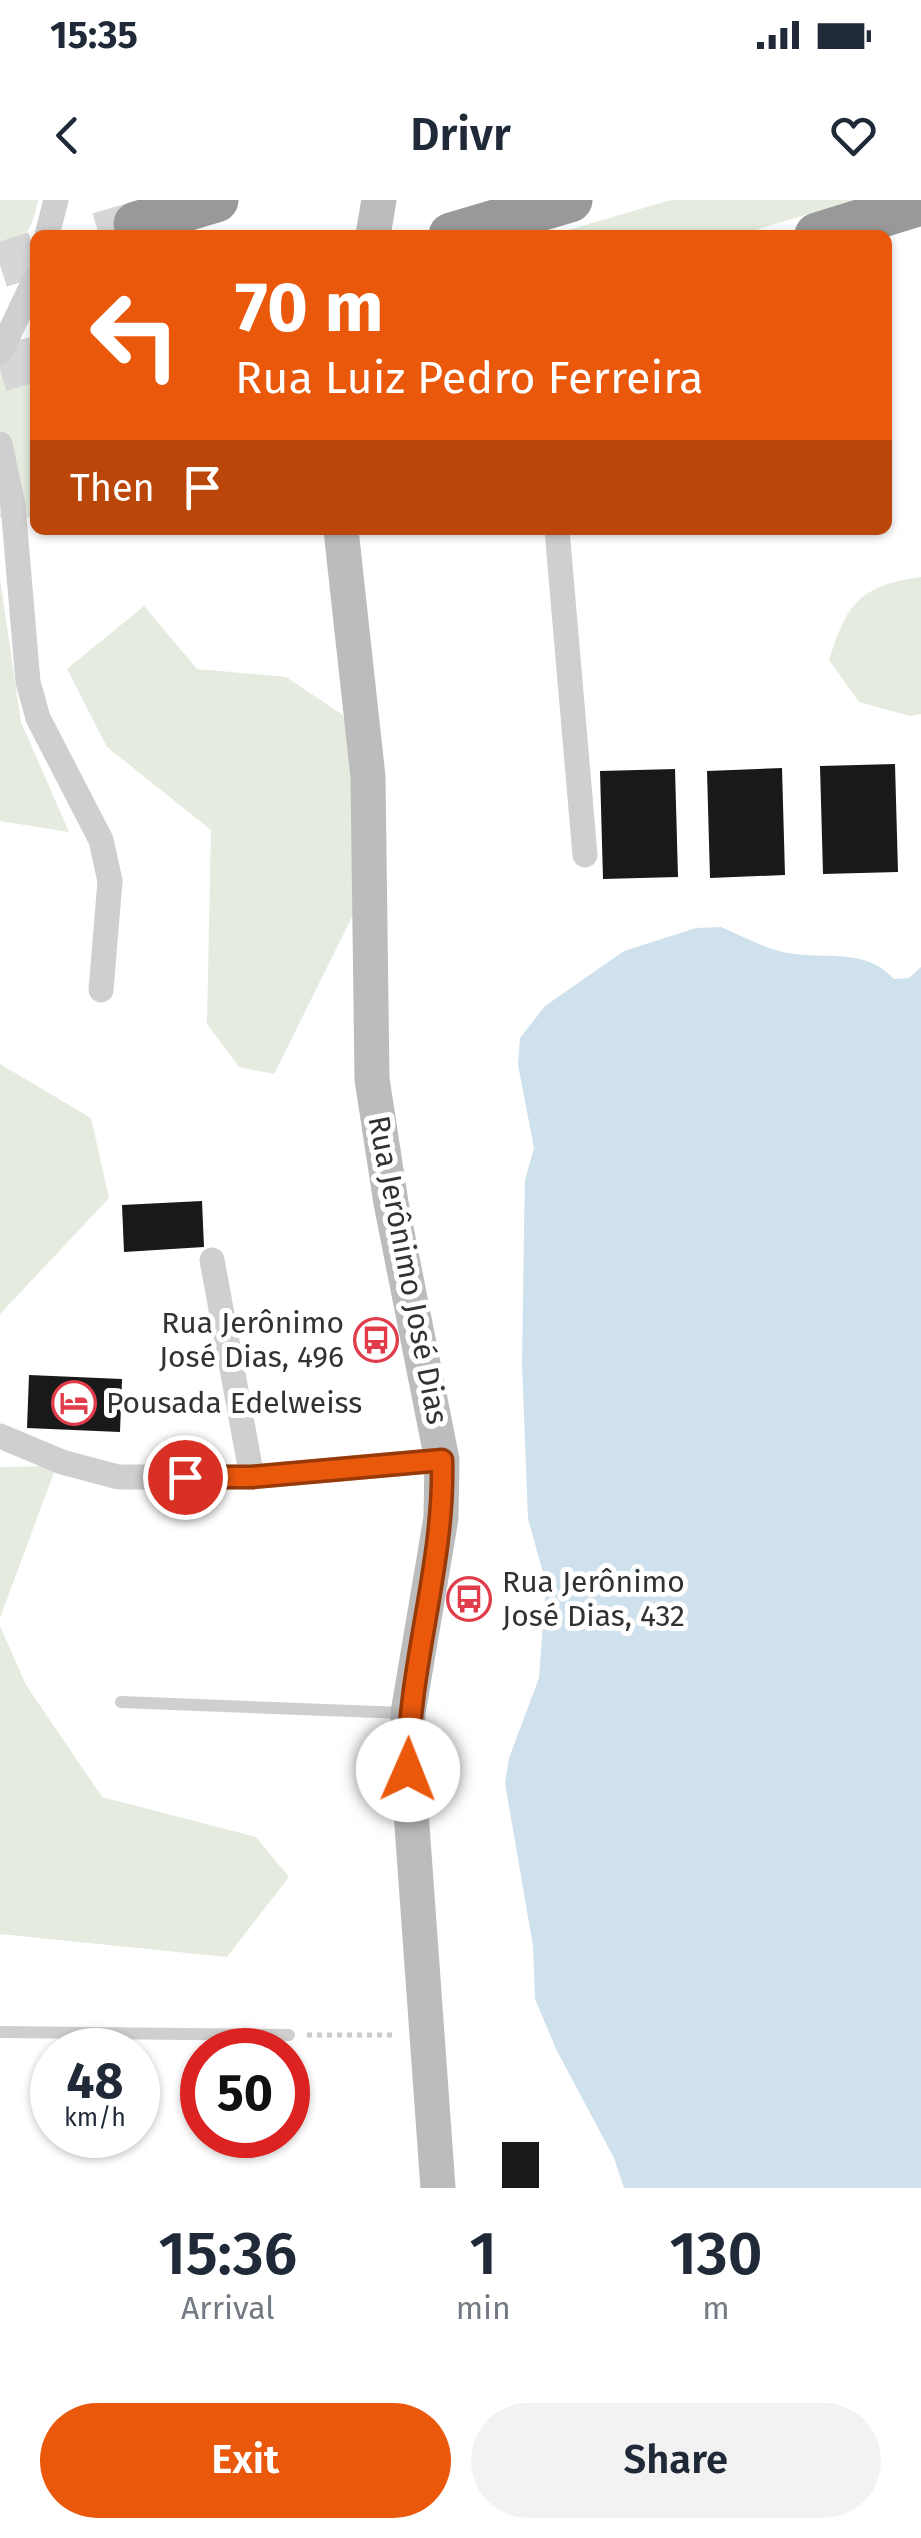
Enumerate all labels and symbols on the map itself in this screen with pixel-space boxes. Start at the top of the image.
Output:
street label: Rua Jerônimo José Dias [360,1113,456,1427]
place label: Rua Jerônimo José Dias, 496 [159,1305,344,1375]
bus stop icon: Rua Jerônimo José Dias, 496 [353,1317,399,1363]
hotel icon: Pousada Edelweiss [51,1380,97,1426]
place label: Pousada Edelweiss [106,1385,362,1421]
pin [143,1435,228,1520]
place label: Rua Jerônimo José Dias, 432 [502,1564,685,1634]
bus stop icon: Rua Jerônimo José Dias, 432 [446,1576,492,1622]
position arrow [356,1718,460,1822]
speed limit sign: 50 [180,2028,310,2158]

